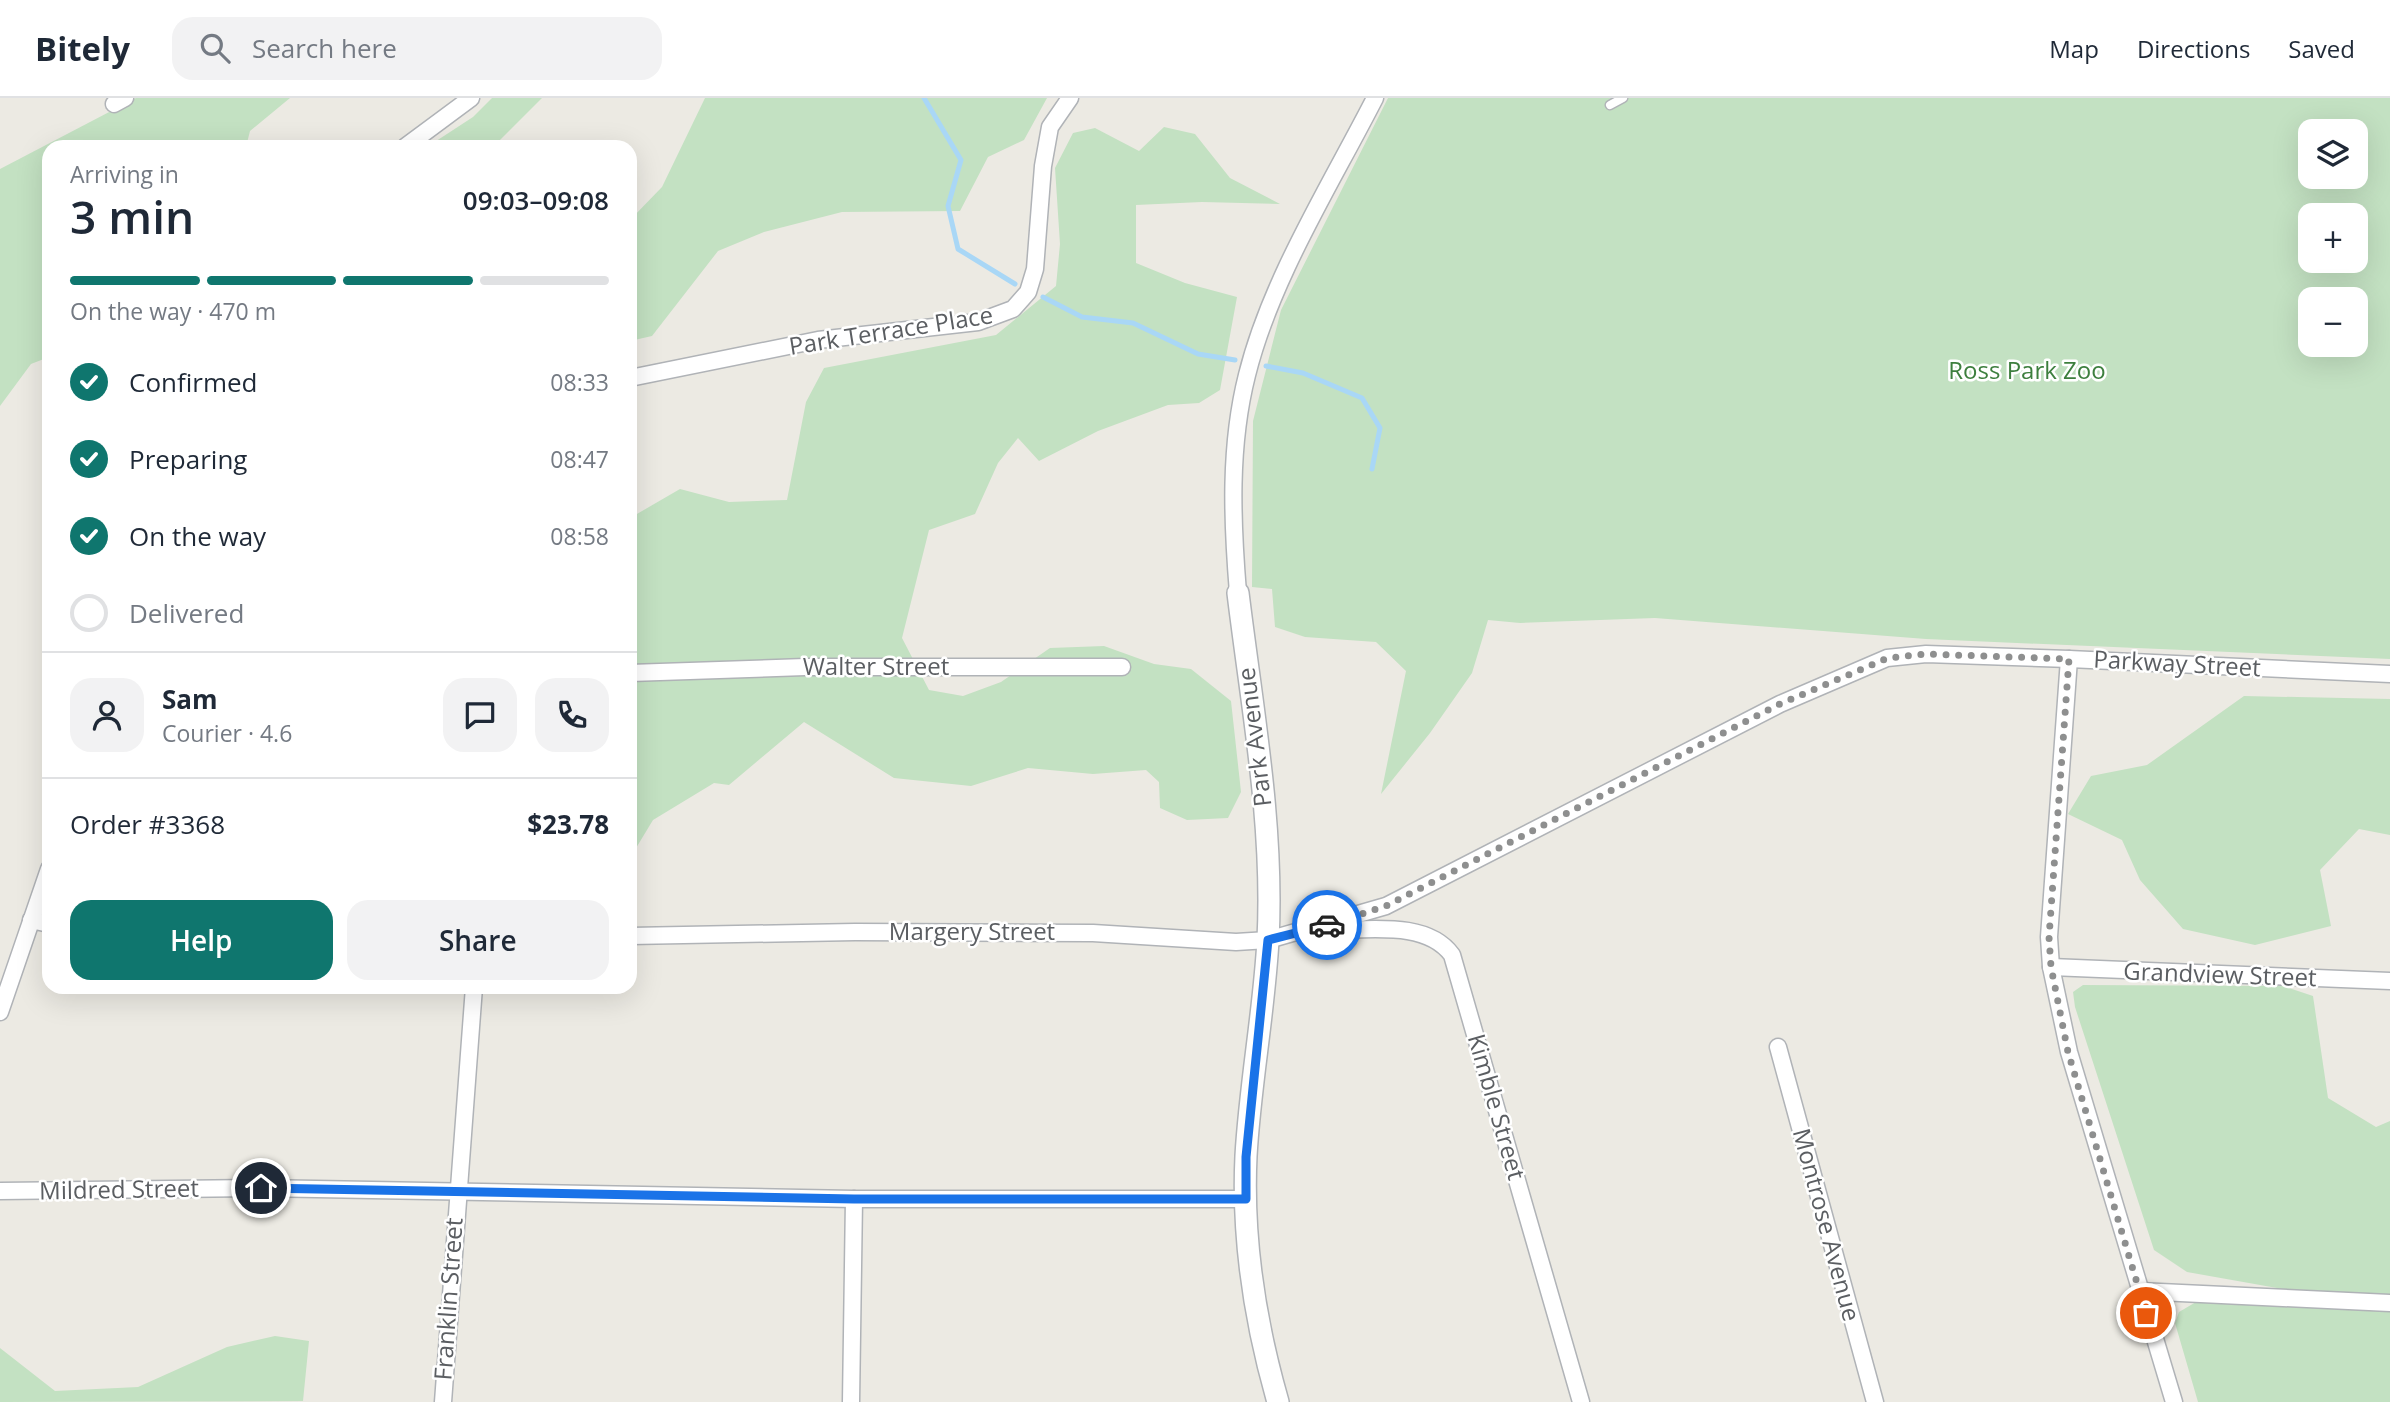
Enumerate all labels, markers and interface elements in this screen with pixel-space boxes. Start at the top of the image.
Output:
search box [172,17,662,80]
text: Bitely [35,26,130,71]
icon: search [196,29,234,67]
text: Search here [252,30,397,66]
text: Map [2049,32,2099,65]
text: Directions [2137,32,2250,65]
text: Saved [2288,32,2355,65]
map controls [2298,119,2368,357]
button: layers [2298,119,2368,189]
text: Arriving in [70,158,179,190]
text: 09:03–09:08 [463,182,609,218]
text: 3 min [70,185,194,247]
button: + [2298,203,2368,273]
button: − [2298,287,2368,357]
text: On the way · 470 m [70,295,276,327]
street label: Park Terrace Place [786,297,995,362]
park label: Ross Park Zoo [1948,353,2106,386]
icon: check [70,363,108,401]
text: Confirmed [129,364,257,400]
text: 08:33 [550,366,609,398]
icon: check [70,440,108,478]
text: Preparing [129,441,247,477]
text: 08:47 [550,443,609,475]
icon: check [70,517,108,555]
text: On the way [129,518,266,554]
text: 08:58 [550,520,609,552]
text: Delivered [129,595,244,631]
street label: Parkway Street [2093,642,2262,683]
street label: Walter Street [803,649,949,682]
street label: Park Avenue [1229,666,1278,809]
button: person [70,678,144,752]
button: chat [443,678,517,752]
button: phone [535,678,609,752]
text: Sam [162,681,218,717]
text: Courier · 4.6 [162,717,292,749]
text: Order #3368 [70,806,225,842]
text: $23.78 [527,806,609,842]
courier [1292,890,1362,960]
button: Help [70,900,333,980]
button: Share [347,900,609,980]
icon: car [1308,906,1346,944]
street label: Margery Street [889,914,1055,947]
street label: Grandview Street [2123,954,2317,993]
street label: Kimble Street [1461,1030,1534,1183]
street label: Montrose Avenue [1786,1125,1869,1325]
pin [231,1158,291,1218]
icon: home [242,1169,280,1207]
street label: Mildred Street [39,1171,199,1206]
street label: Franklin Street [425,1216,470,1381]
pin [2116,1283,2176,1343]
icon: bag [2127,1294,2165,1332]

